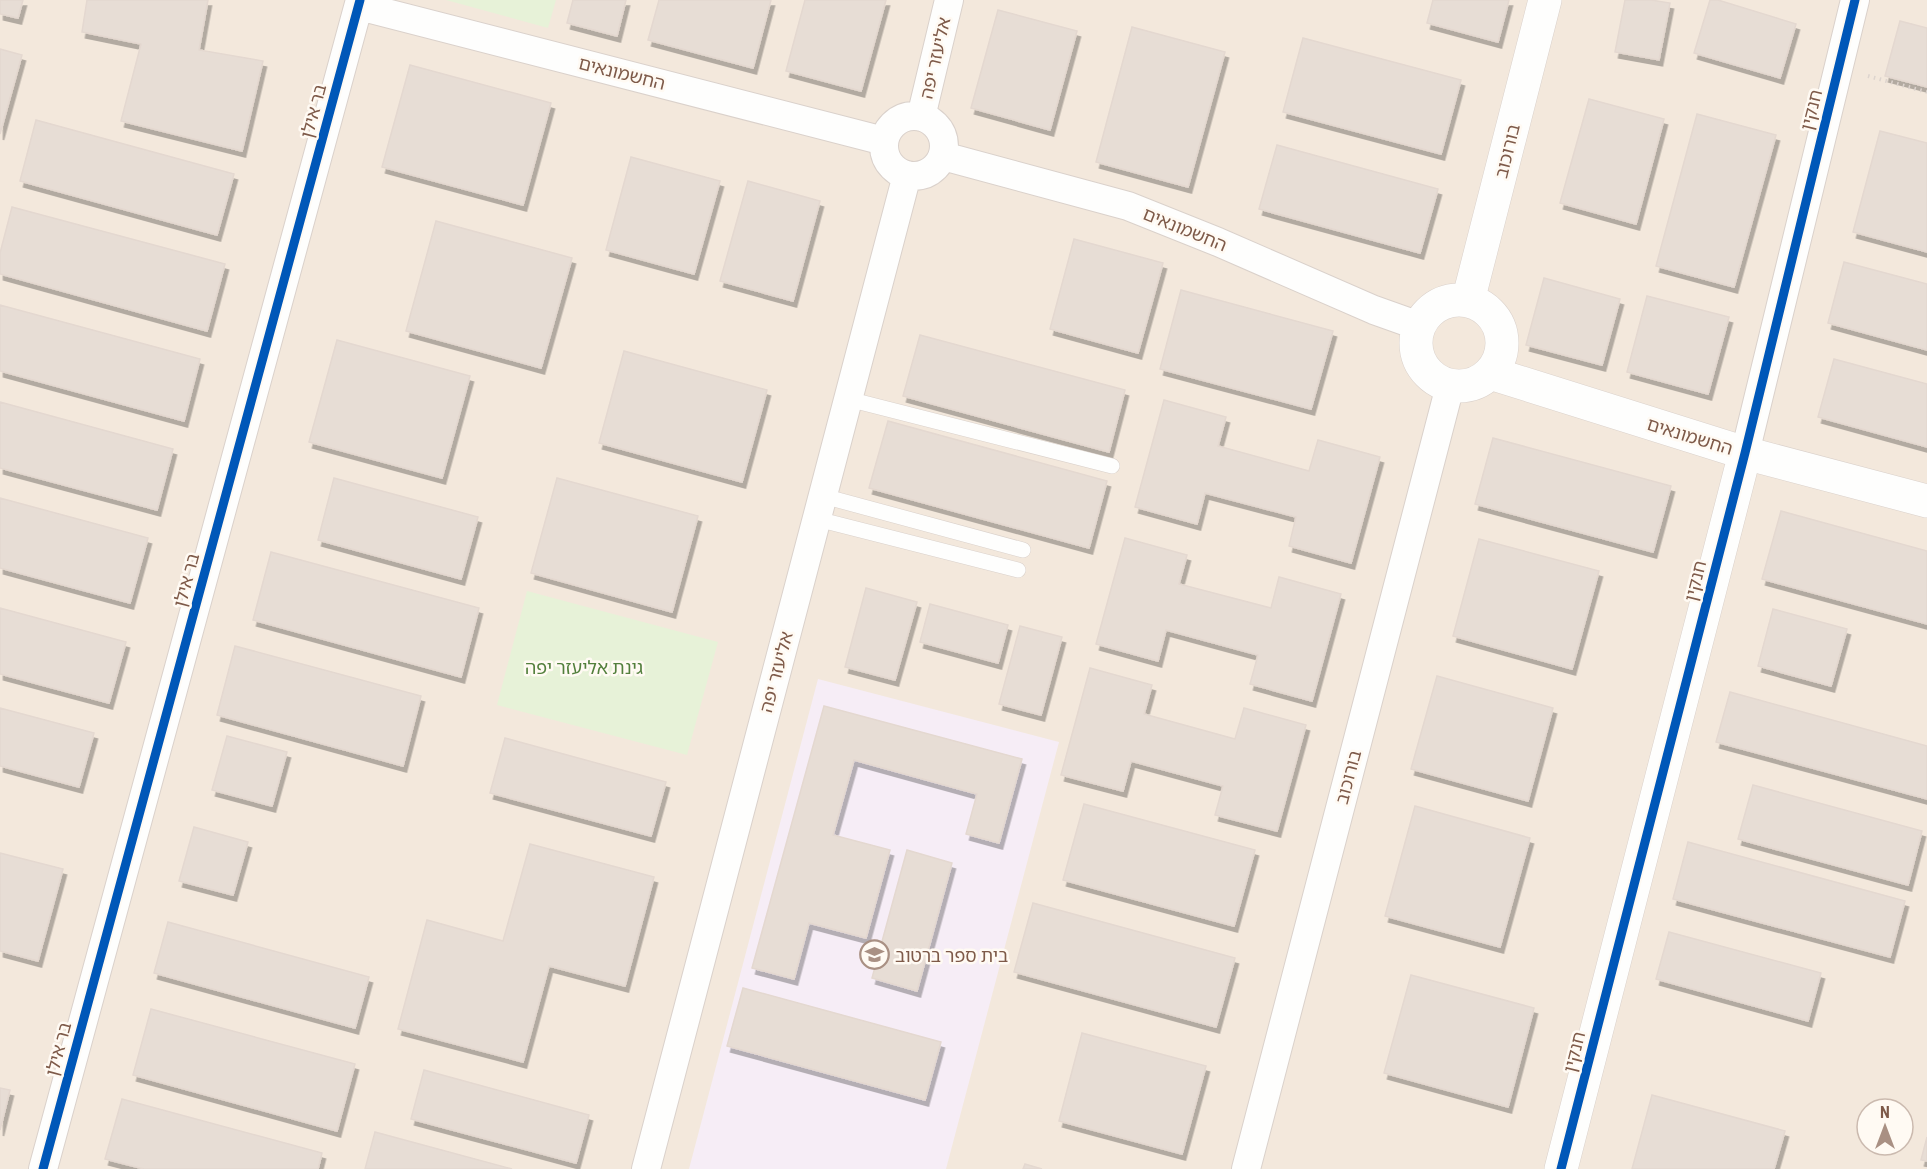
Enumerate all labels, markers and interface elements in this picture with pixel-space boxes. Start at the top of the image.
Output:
street label: אליעזר יפה [915,15,955,101]
street label: החשמונאים [576,52,668,94]
street label: בר אילן [296,82,330,140]
street label: חנקין [1796,87,1826,133]
street label: בורוכוב [1490,122,1524,180]
street label: החשמונאים [1140,203,1230,255]
street label: החשמונאים [1645,413,1735,459]
street label: בר אילן [169,551,203,609]
street label: חנקין [1680,558,1710,604]
street label: אליעזר יפה [755,629,797,715]
park label: גינת אליעזר יפה [525,657,643,678]
street label: בורוכוב [1331,748,1365,806]
school or university icon: בית ספר ברטוב [858,939,890,971]
place label: בית ספר ברטוב [895,945,1008,966]
street label: בר אילן [41,1020,75,1078]
street label: חנקין [1559,1029,1589,1075]
north arrow [1855,1097,1915,1157]
text: N [1880,1103,1890,1122]

